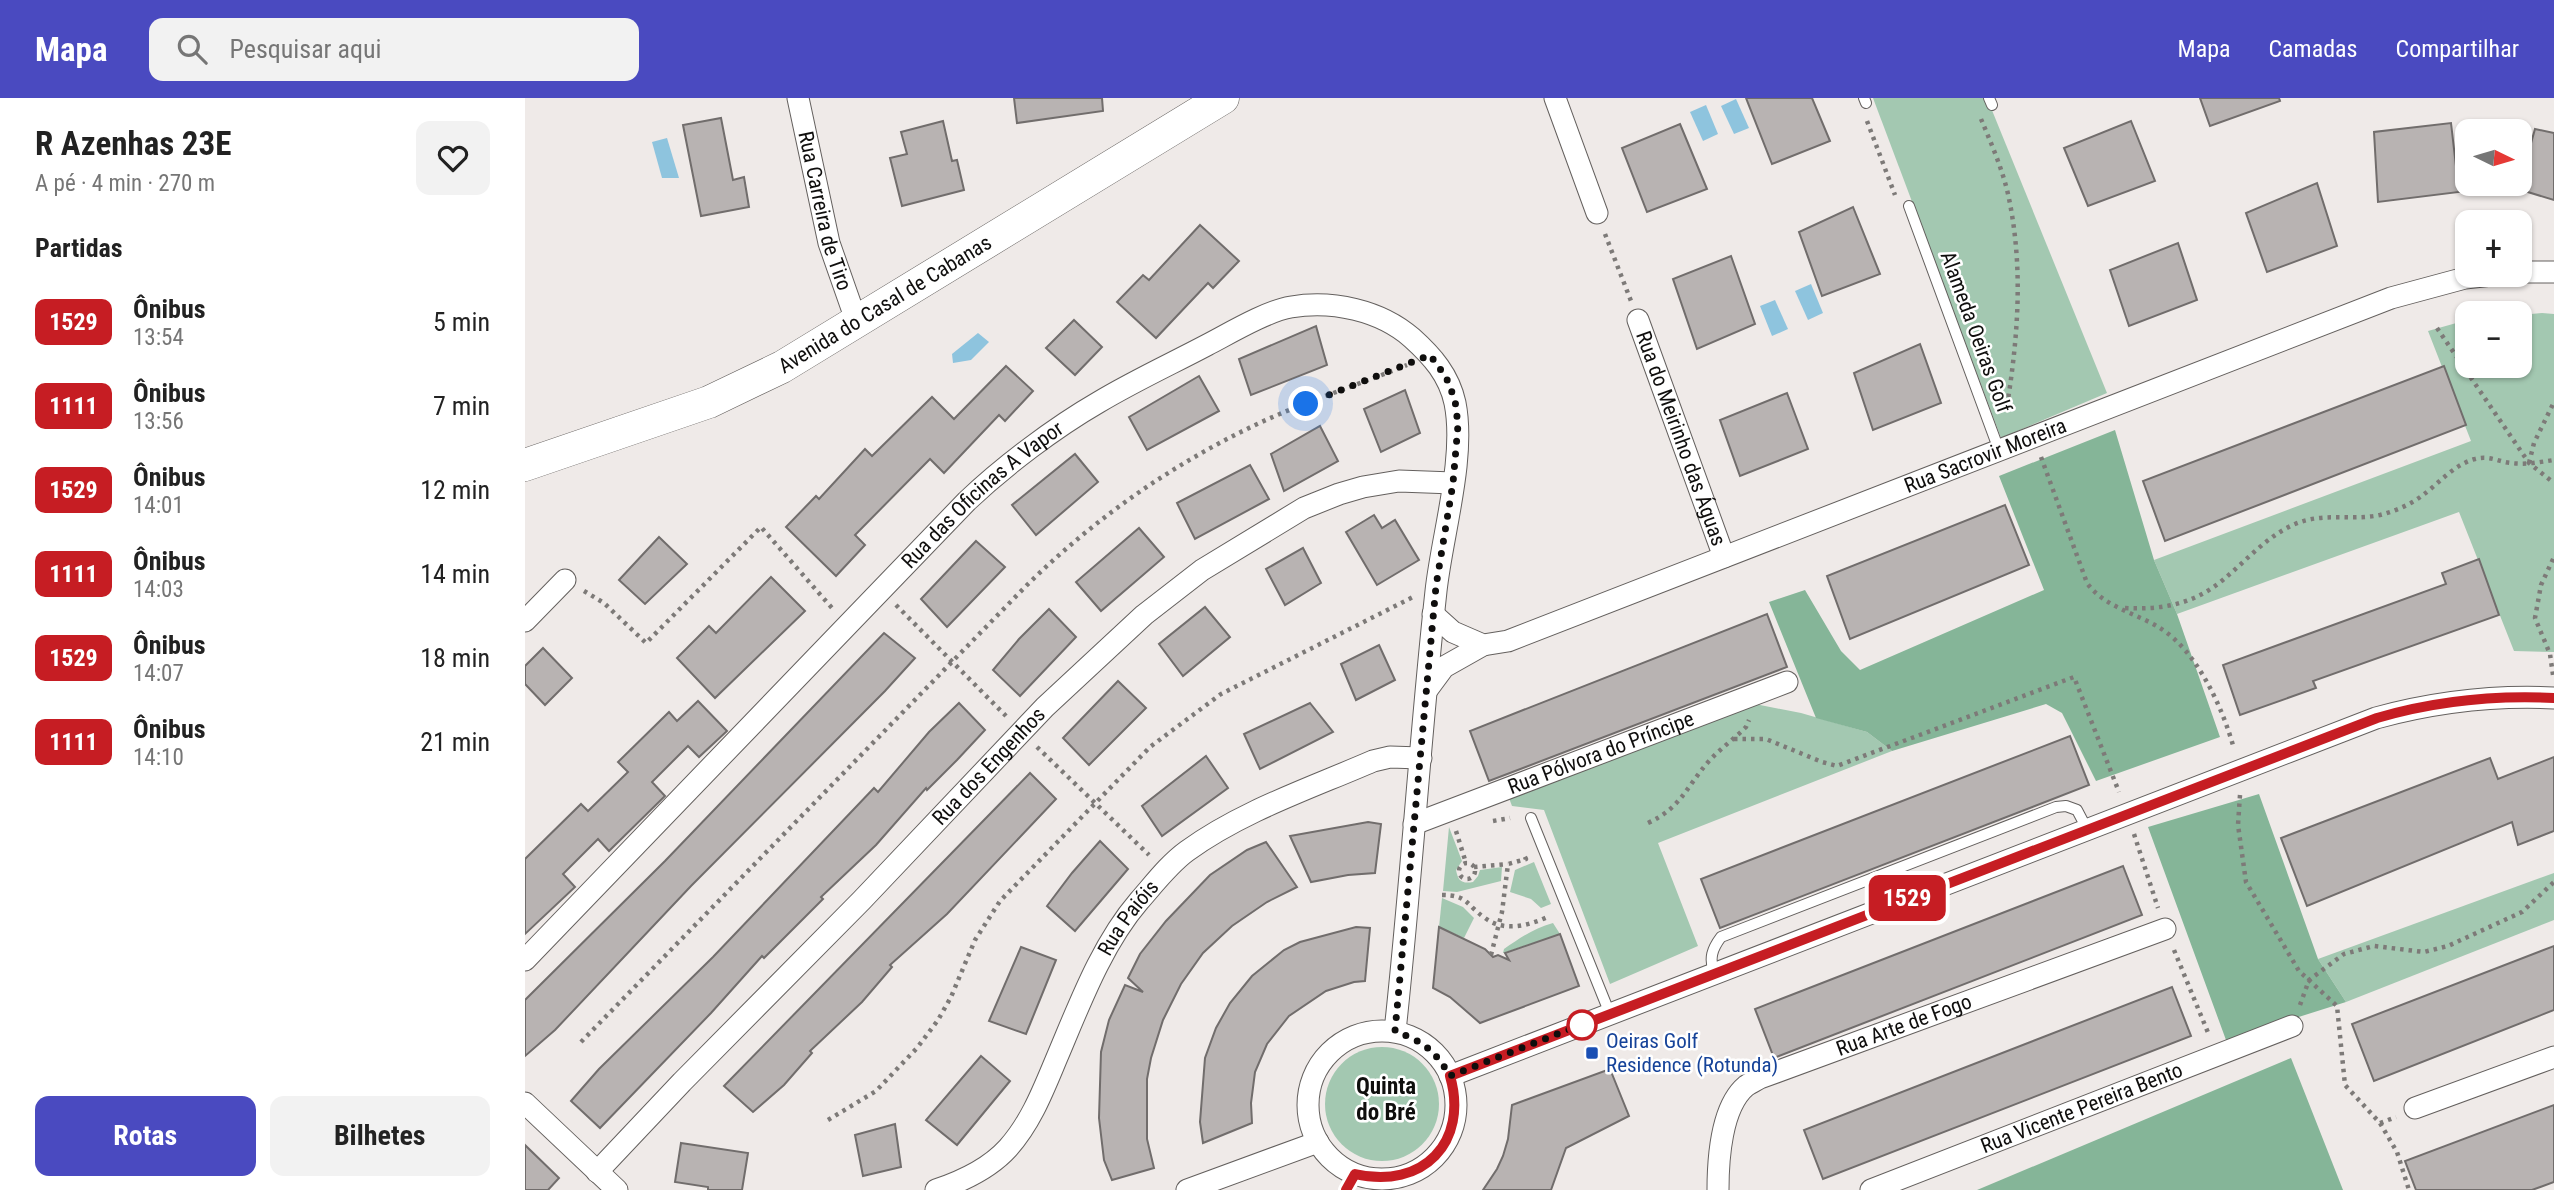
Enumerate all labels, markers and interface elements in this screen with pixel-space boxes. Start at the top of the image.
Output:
search box [149,18,639,81]
text: Mapa [35,30,107,69]
icon: search [173,30,211,68]
text: Pesquisar aqui [229,34,382,64]
text: Mapa [2178,35,2231,63]
text: Camadas [2269,35,2358,63]
text: Compartilhar [2396,35,2519,63]
north arrow [2455,119,2532,196]
map controls [2455,119,2532,378]
button: heart [416,121,490,195]
text: R Azenhas 23E [35,124,231,163]
street label: Rua Carreira de Tiro [793,129,857,294]
text: A pé · 4 min · 270 m [35,170,215,197]
button: + [2455,210,2532,287]
street label: Avenida do Casal de Cabanas [774,230,996,378]
text: Partidas [35,233,123,263]
street label: Alameda Oeiras Golf [1936,248,2016,416]
text: Ônibus [133,294,206,324]
button: − [2455,301,2532,378]
text: 5 min [433,307,490,337]
text: 1529 [49,308,98,336]
text: 13:54 [133,324,184,351]
street label: Rua do Meirinho das Águas [1631,328,1731,549]
text: Ônibus [133,378,206,408]
your location [1288,386,1323,421]
text: 7 min [433,391,490,421]
text: 1111 [49,392,98,420]
text: 13:56 [133,408,184,435]
street label: Rua Sacrovir Moreira [1901,413,2070,498]
street label: Rua das Oficinas A Vapor [897,416,1068,573]
text: Ônibus [133,462,206,492]
text: 12 min [420,475,490,505]
text: 1529 [49,476,98,504]
text: 14:01 [133,492,184,519]
text: Ônibus [133,546,206,576]
text: 14 min [420,559,490,589]
text: 1111 [49,560,98,588]
text: 14:03 [133,576,184,603]
text: Ônibus [133,630,206,660]
text: 18 min [420,643,490,673]
text: 1529 [49,644,98,672]
text: 14:07 [133,660,184,687]
street label: Rua dos Engenhos [927,703,1050,830]
street label: Rua Pólvora do Príncipe [1505,707,1697,799]
text: Ônibus [133,714,206,744]
text: 21 min [420,727,490,757]
text: 1111 [49,728,98,756]
text: 14:10 [133,744,184,771]
street label: Rua Paióis [1093,875,1163,960]
line badge: 1529 [1858,875,1956,921]
text: 1529 [1883,884,1931,912]
street label: Rua Arte de Fogo [1833,989,1975,1061]
unlabelled marker [1567,1010,1597,1040]
place label: Oeiras Golf Residence (Rotunda) [1606,1029,1778,1077]
marker: Oeiras Golf Residence (Rotunda) [1584,1045,1600,1061]
street label: Rua Vicente Pereira Bento [1977,1058,2186,1158]
district label: Quinta do Bré [1356,1073,1416,1126]
button: Rotas [35,1096,256,1176]
button: Bilhetes [270,1096,490,1176]

